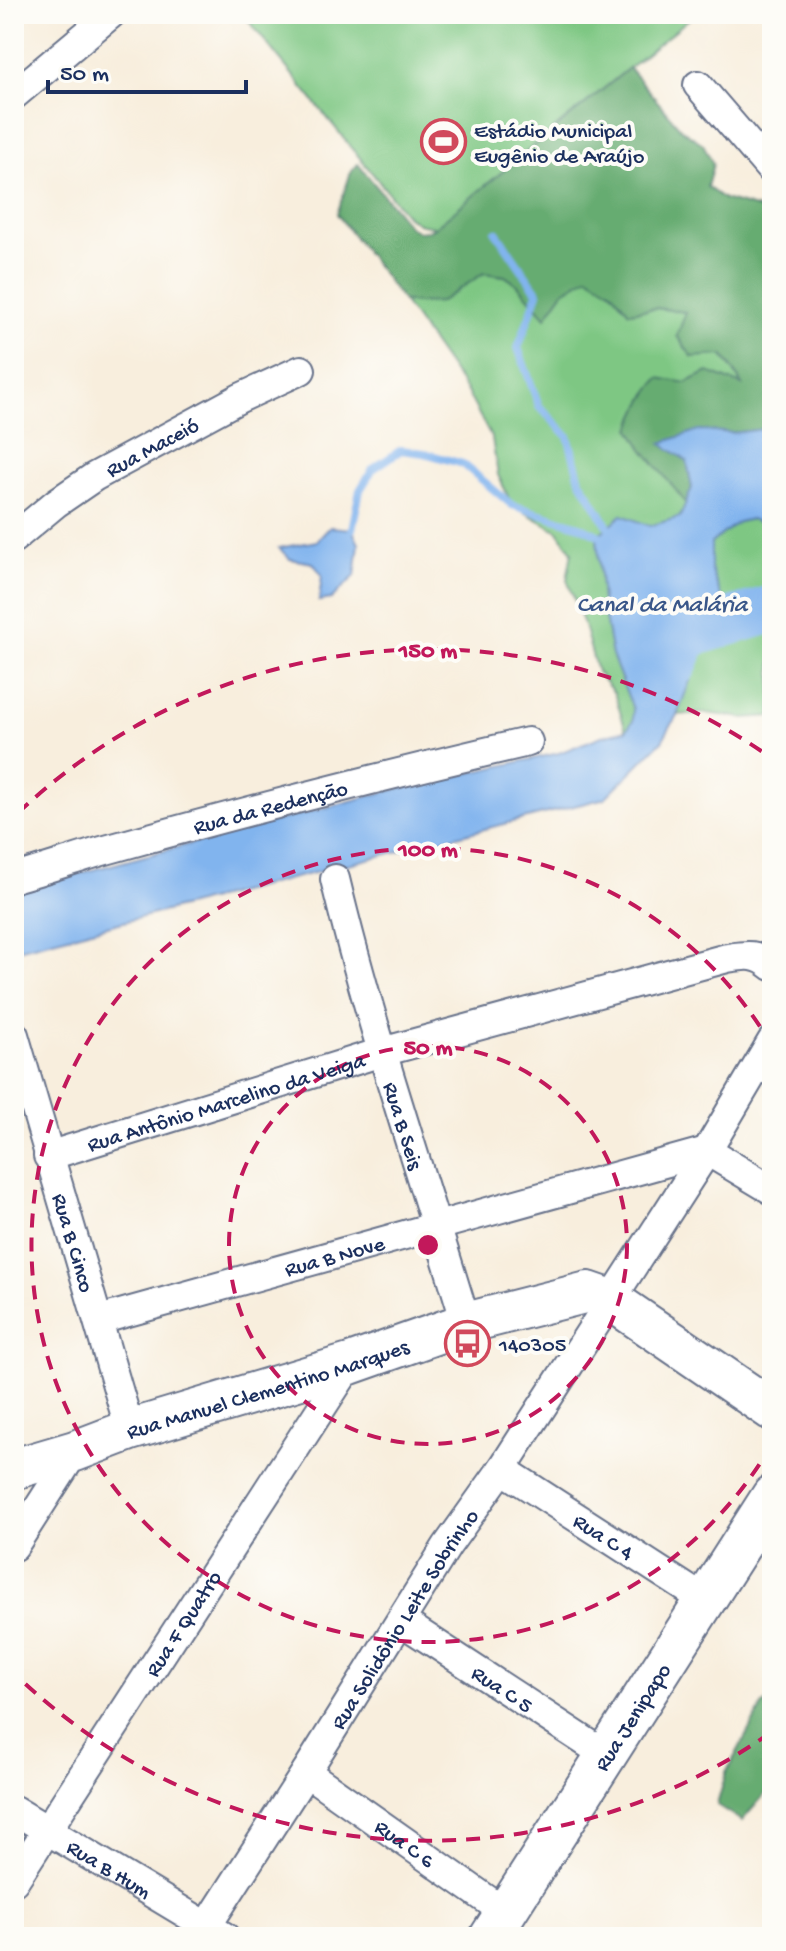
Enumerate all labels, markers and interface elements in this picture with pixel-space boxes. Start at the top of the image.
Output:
scale bar [48,44,246,94]
text: 50 m [60,61,109,90]
sports icon: Estádio Municipal Eugênio de Araújo [419,118,467,166]
place label: Estádio Municipal Eugênio de Araújo [474,120,644,171]
street label: Rua Maceió [102,414,204,485]
water label: Canal da Malária [577,592,749,621]
text: 150 m [398,638,457,667]
street label: Rua da Redenção [191,777,351,842]
text: 100 m [397,837,458,866]
text: 50 m [404,1035,452,1064]
street label: Rua Antônio Marcelino da Veiga [85,1049,370,1160]
street label: Rua B Seis [375,1080,427,1174]
street label: Rua B Cinco [44,1191,98,1296]
centre of rings [414,1231,442,1259]
street label: Rua B Nove [282,1232,389,1285]
bus stop icon: 140305 [444,1319,492,1367]
place label: 140305 [498,1334,566,1360]
street label: Rua Manuel Clementino Marques [124,1335,414,1447]
street label: Rua Solidônio Leite Sobrinho [327,1505,486,1735]
street label: Rua C 4 [567,1510,638,1568]
street label: Rua F Quatro [141,1567,229,1683]
street label: Rua Jenipapo [590,1660,679,1777]
street label: Rua C 5 [465,1662,537,1721]
street label: Rua C 6 [368,1815,439,1876]
street label: Rua B Hum [61,1836,155,1907]

